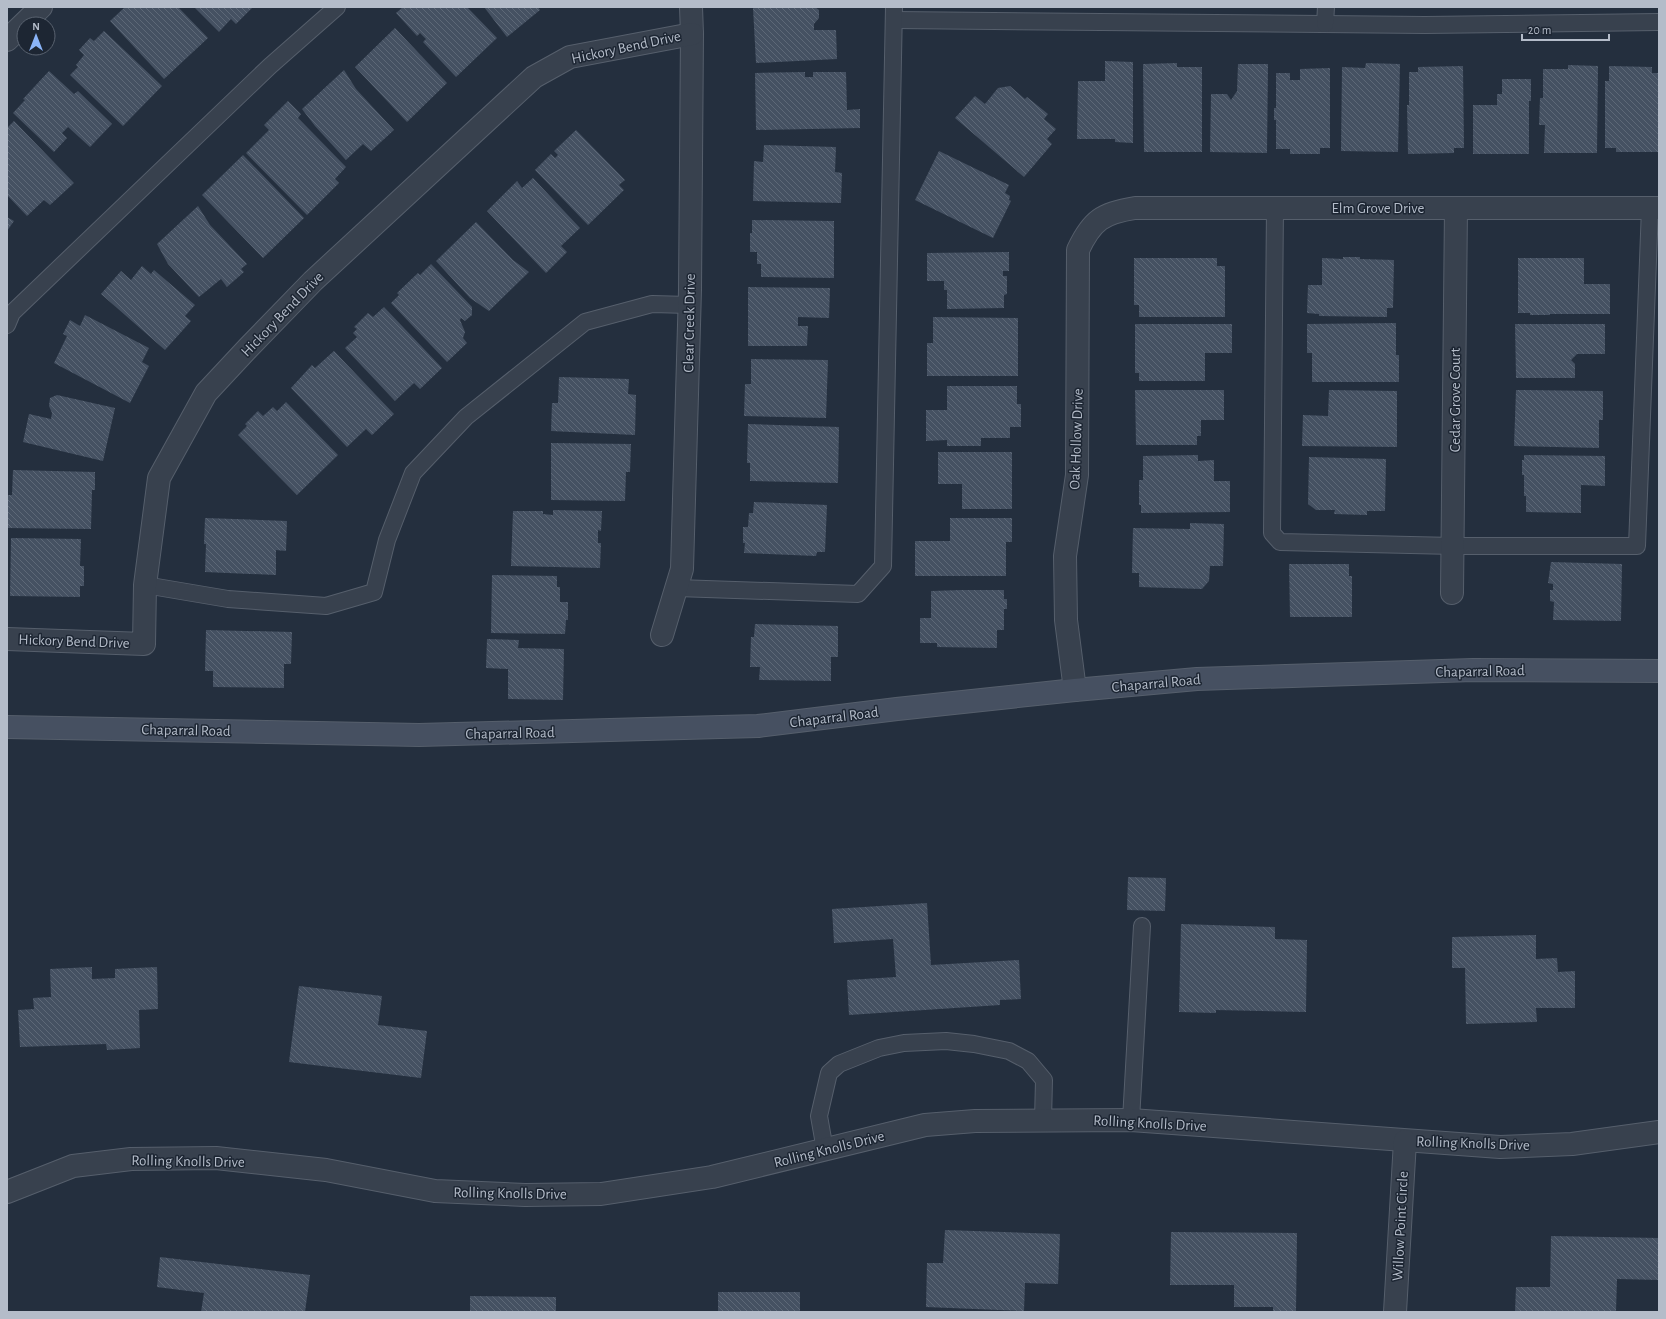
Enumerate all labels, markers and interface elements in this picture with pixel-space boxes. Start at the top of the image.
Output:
north arrow [16,16,56,56]
scale bar [1522,16,1609,42]
text: N [32,21,40,32]
text: 20 m [1528,24,1551,36]
street label: Hickory Bend Drive [570,29,682,66]
street label: Elm Grove Drive [1332,201,1424,216]
street label: Hickory Bend Drive [238,269,326,360]
street label: Clear Creek Drive [681,273,698,373]
street label: Cedar Grove Court [1448,348,1463,452]
street label: Oak Hollow Drive [1067,388,1086,490]
street label: Hickory Bend Drive [18,632,130,651]
street label: Chaparral Road [1435,663,1525,680]
street label: Chaparral Road [1111,672,1201,695]
street label: Chaparral Road [789,705,880,730]
street label: Chaparral Road [141,722,231,739]
street label: Chaparral Road [465,725,555,742]
street label: Rolling Knolls Drive [1093,1113,1207,1134]
street label: Rolling Knolls Drive [772,1128,886,1170]
street label: Rolling Knolls Drive [1416,1134,1530,1153]
street label: Rolling Knolls Drive [131,1153,245,1170]
street label: Willow Point Circle [1390,1171,1411,1281]
street label: Rolling Knolls Drive [453,1185,567,1202]

